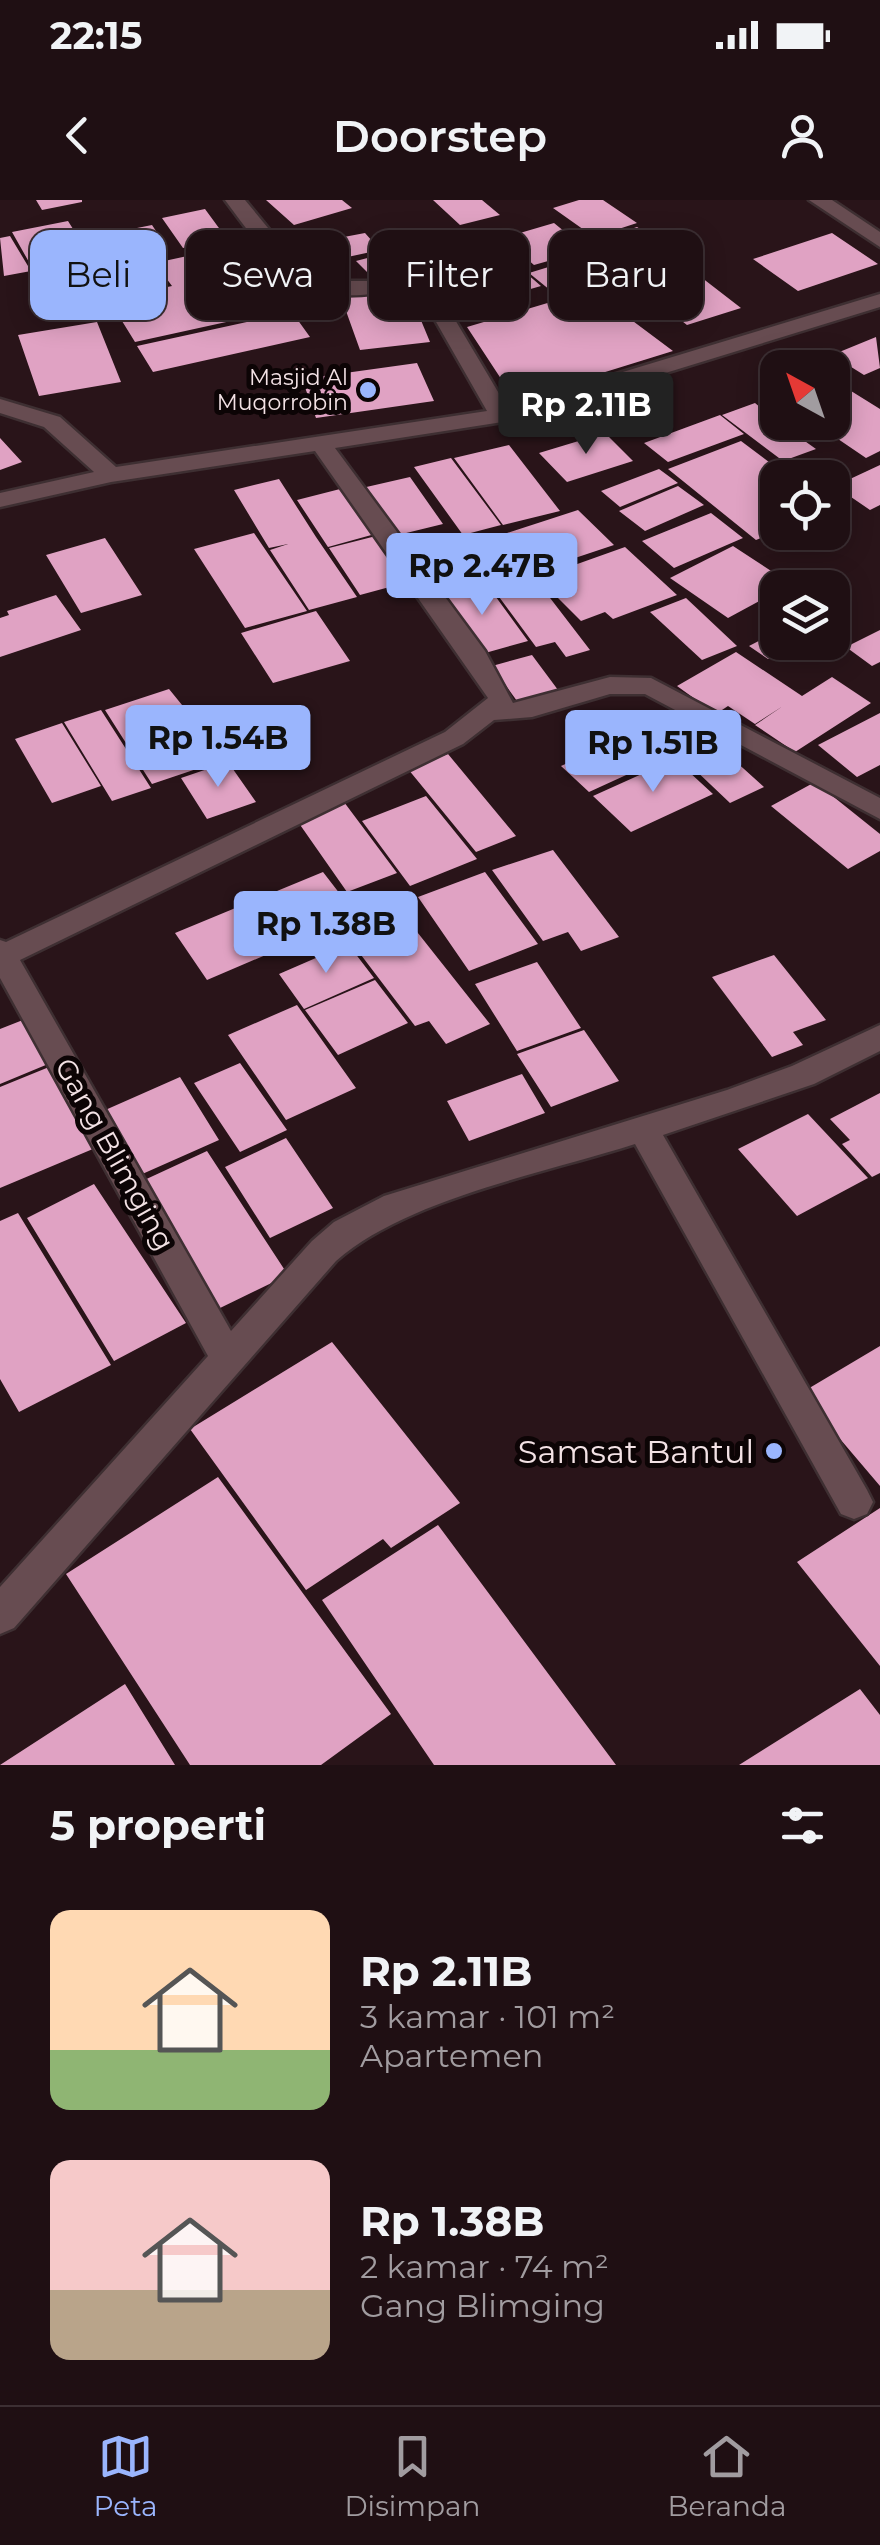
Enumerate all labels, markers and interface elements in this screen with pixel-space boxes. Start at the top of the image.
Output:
text: 22:15 [50,12,142,59]
icon: back [50,108,105,163]
text: Doorstep [333,108,547,163]
icon: person [775,108,830,163]
chip: Beli [30,230,166,320]
chip: Sewa [186,230,349,320]
chip: Filter [369,230,529,320]
chip: Baru [549,230,703,320]
north arrow [760,350,850,440]
map controls [760,350,850,660]
place label: Masjid Al Muqorrobin [217,364,348,416]
pin: Rp 2.11B [483,372,689,457]
marker: Masjid Al Muqorrobin [357,379,379,401]
text: Rp 2.11B [520,385,652,424]
button: locate [760,460,850,550]
pin: Rp 2.47B [379,533,585,618]
text: Rp 2.47B [408,546,556,585]
button: layers [760,570,850,660]
pin: Rp 1.54B [115,705,321,790]
pin: Rp 1.51B [550,710,756,795]
text: Rp 1.54B [147,718,289,757]
text: Rp 1.51B [587,723,719,762]
pin: Rp 1.38B [223,891,429,976]
text: Rp 1.38B [256,904,396,943]
street label: Gang Blimging [48,1052,182,1256]
place label: Samsat Bantul [518,1432,754,1471]
marker: Samsat Bantul [763,1440,785,1462]
icon: filters [775,1798,830,1853]
text: 5 properti [50,1799,266,1851]
text: Rp 2.11B [360,1945,532,1997]
icon: home [130,1950,250,2070]
text: 3 kamar · 101 m² [360,1997,615,2036]
text: Apartemen [360,2036,543,2075]
text: Rp 1.38B [360,2195,544,2247]
icon: home [130,2200,250,2320]
text: 2 kamar · 74 m² [360,2247,609,2286]
text: Gang Blimging [360,2286,605,2325]
tab: Peta [94,2429,157,2523]
tab: Disimpan [344,2429,480,2523]
tab: Beranda [667,2429,786,2523]

